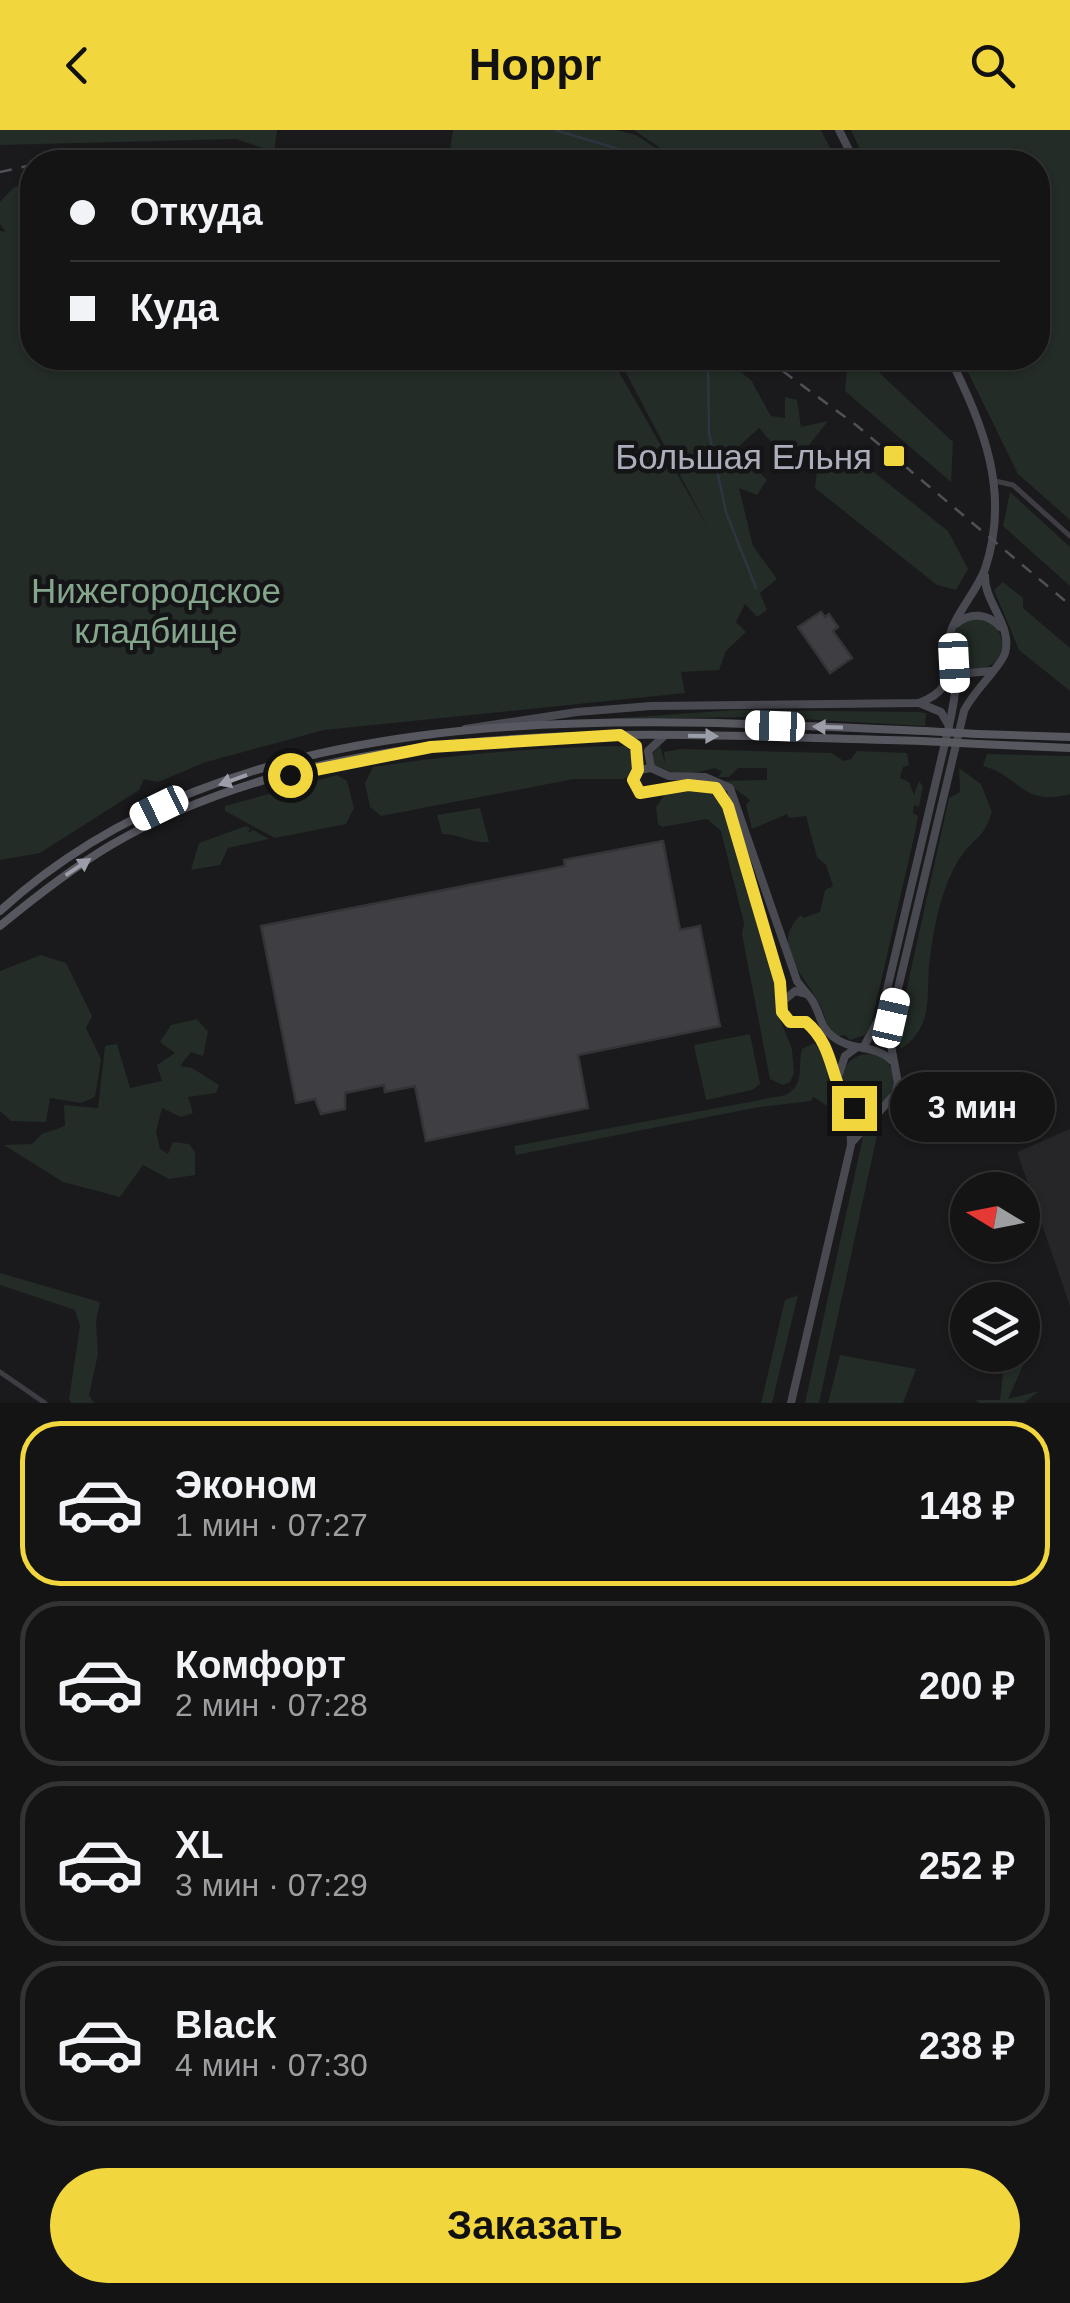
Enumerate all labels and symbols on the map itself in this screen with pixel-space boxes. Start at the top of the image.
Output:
place label: Большая Ельня [615,437,872,476]
marker: Большая Ельня [881,443,907,469]
park label: Нижегородское кладбище [31,571,281,650]
car [937,632,971,694]
car [744,710,806,742]
one-way arrow [811,719,843,735]
one-way arrow [687,729,719,745]
route start [268,753,313,798]
one-way arrow [217,773,247,788]
car [125,781,193,835]
one-way arrow [64,858,91,876]
car [870,985,912,1051]
callout: 3 мин [889,1073,1054,1143]
route end [832,1086,877,1131]
north arrow [950,1172,1040,1262]

